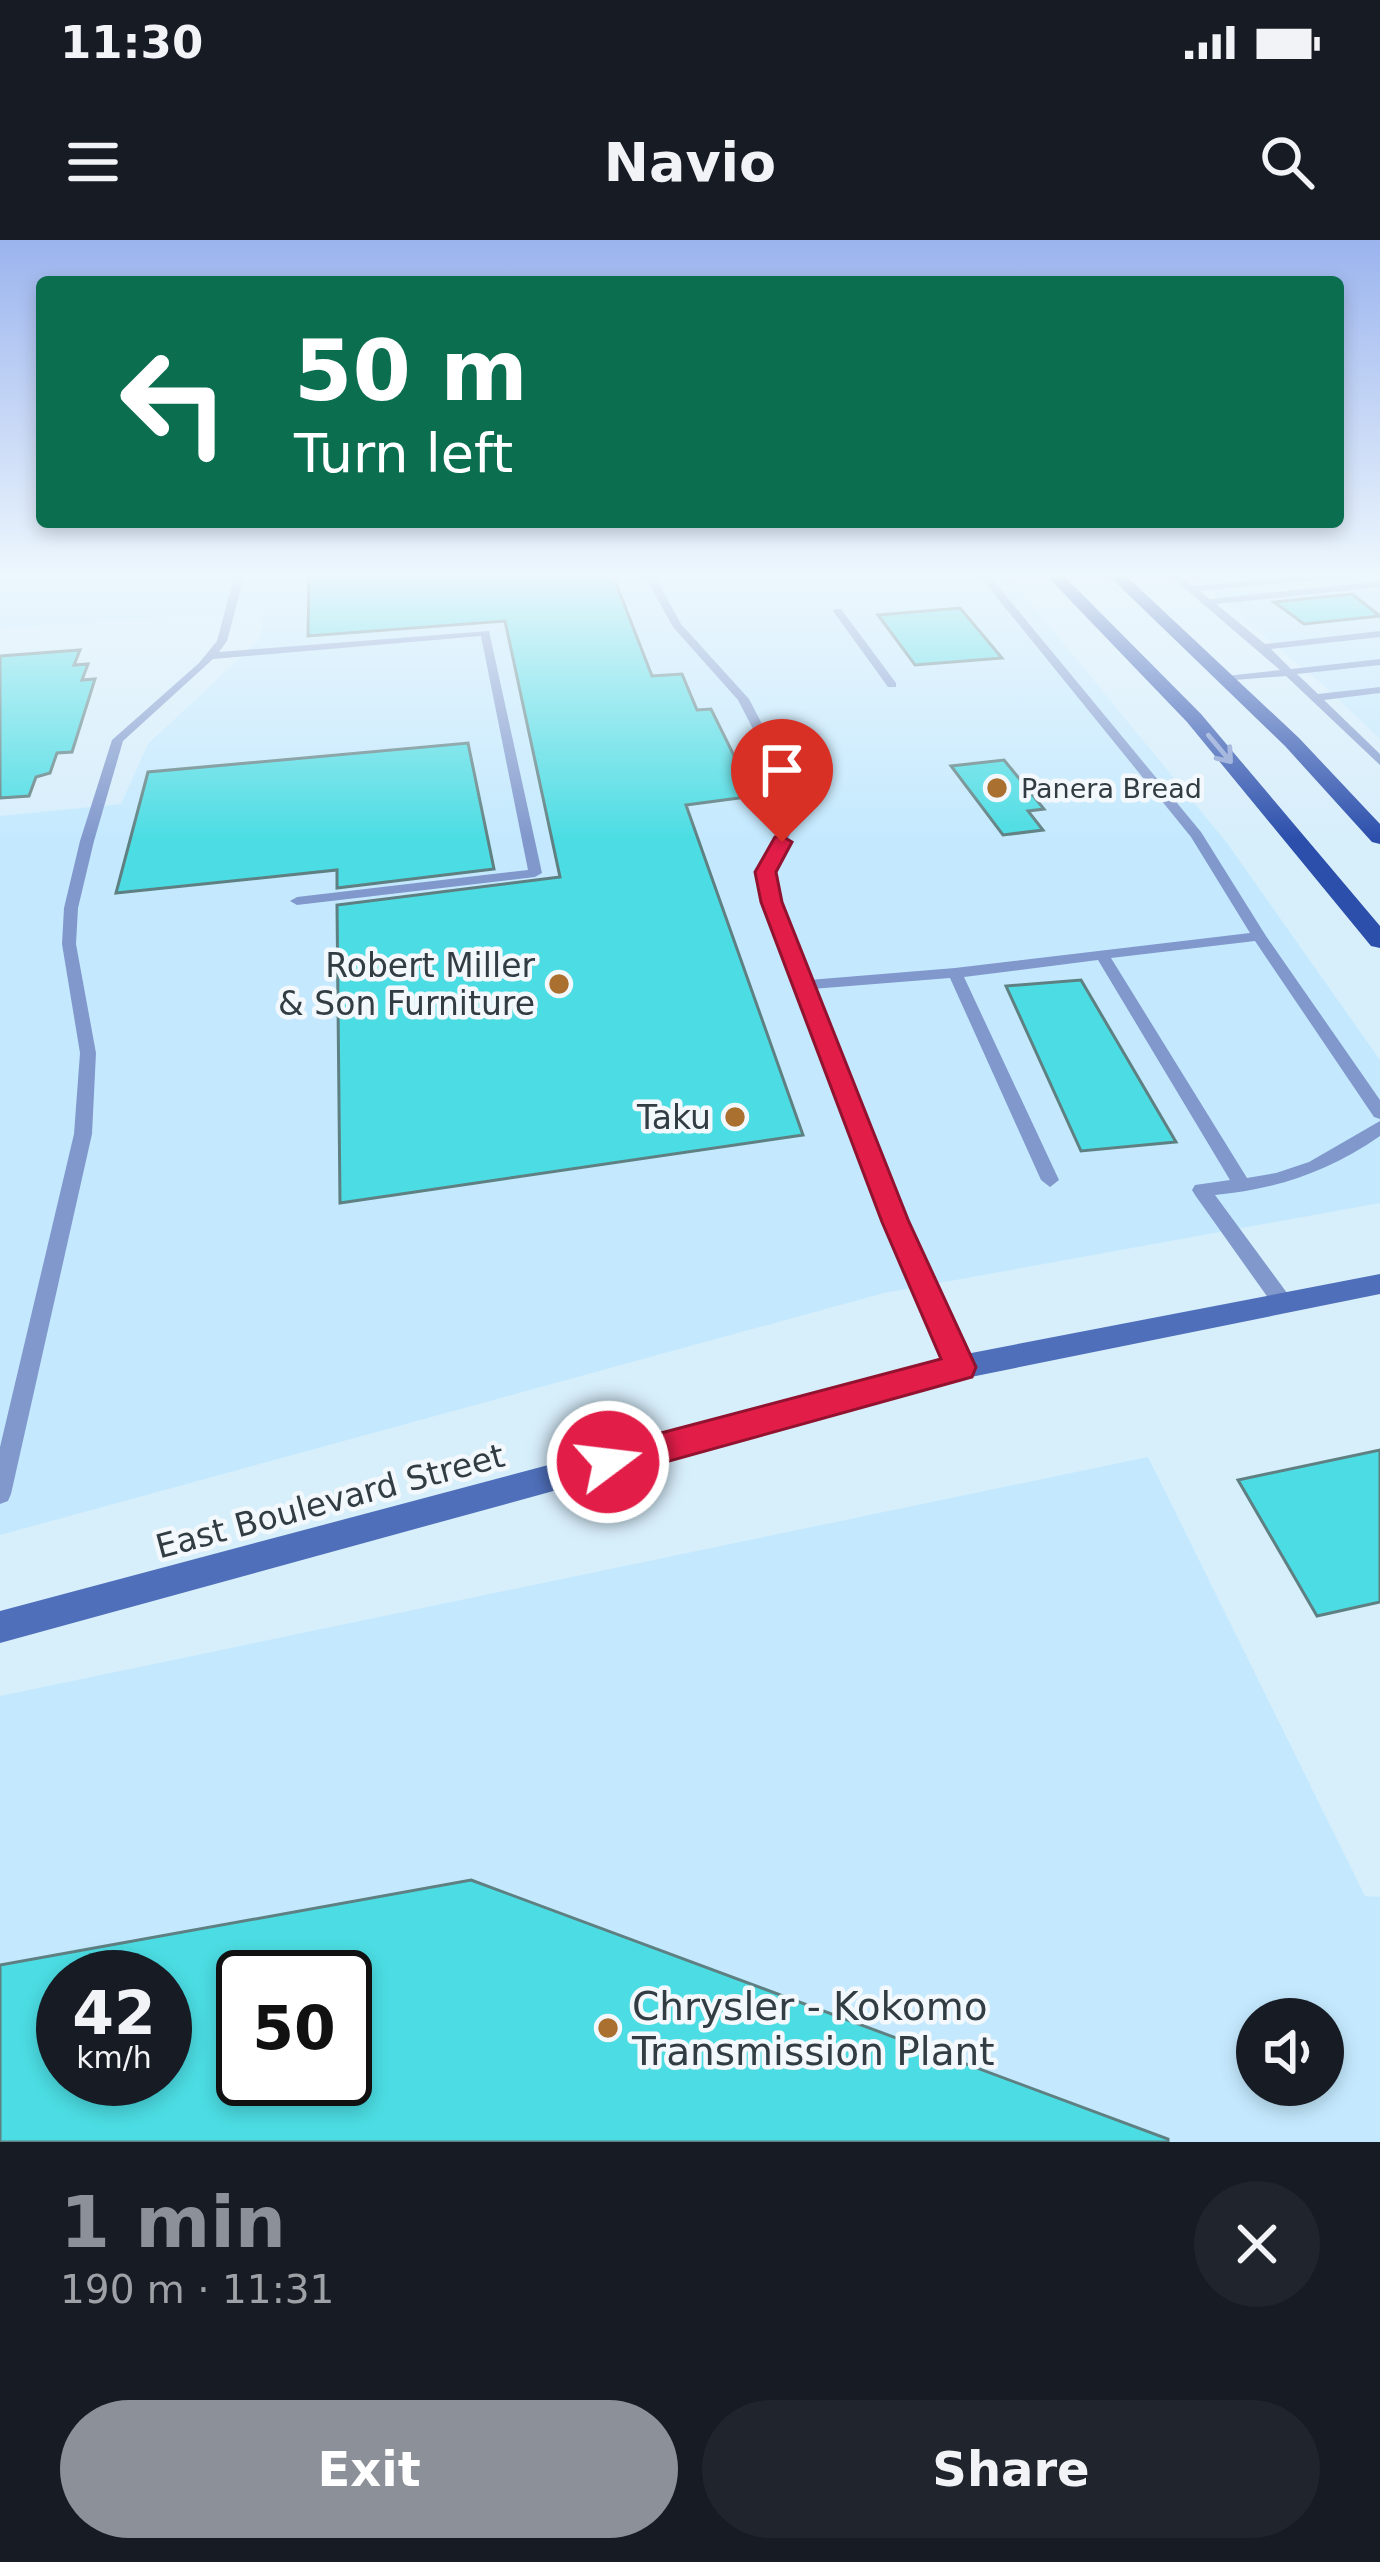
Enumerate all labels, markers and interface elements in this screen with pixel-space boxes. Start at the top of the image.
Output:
text: 11:30 [60,16,203,69]
icon: menu [60,129,126,195]
icon: search [1254,129,1320,195]
text: Navio [604,131,776,194]
text: 50 m [294,322,528,420]
icon: left [96,324,252,480]
text: Turn left [294,422,513,485]
pin [731,719,833,842]
one-way arrow [1207,732,1233,764]
icon: arrive [749,737,815,803]
place label: Panera Bread [1021,773,1202,804]
marker: Panera Bread [984,775,1010,801]
place label: Robert Miller & Son Furniture [278,946,535,1023]
marker: Robert Miller & Son Furniture [546,971,572,997]
place label: Taku [636,1098,711,1137]
marker: Taku [722,1104,748,1130]
position arrow [545,1399,671,1525]
street label: East Boulevard Street [151,1436,509,1566]
speed limit sign: 50 [216,1950,372,2106]
text: 42 [72,1978,156,2048]
place label: Chrysler - Kokomo Transmission Plant [631,1984,995,2074]
map controls [1236,1998,1344,2106]
button: sound [1236,1998,1344,2106]
marker: Chrysler - Kokomo Transmission Plant [595,2015,621,2041]
text: km/h [76,2040,152,2075]
text: 1 min [60,2180,286,2264]
button: close [1194,2181,1320,2307]
text: 190 m · 11:31 [60,2267,334,2312]
button: Exit [60,2400,678,2538]
button: Share [702,2400,1320,2538]

